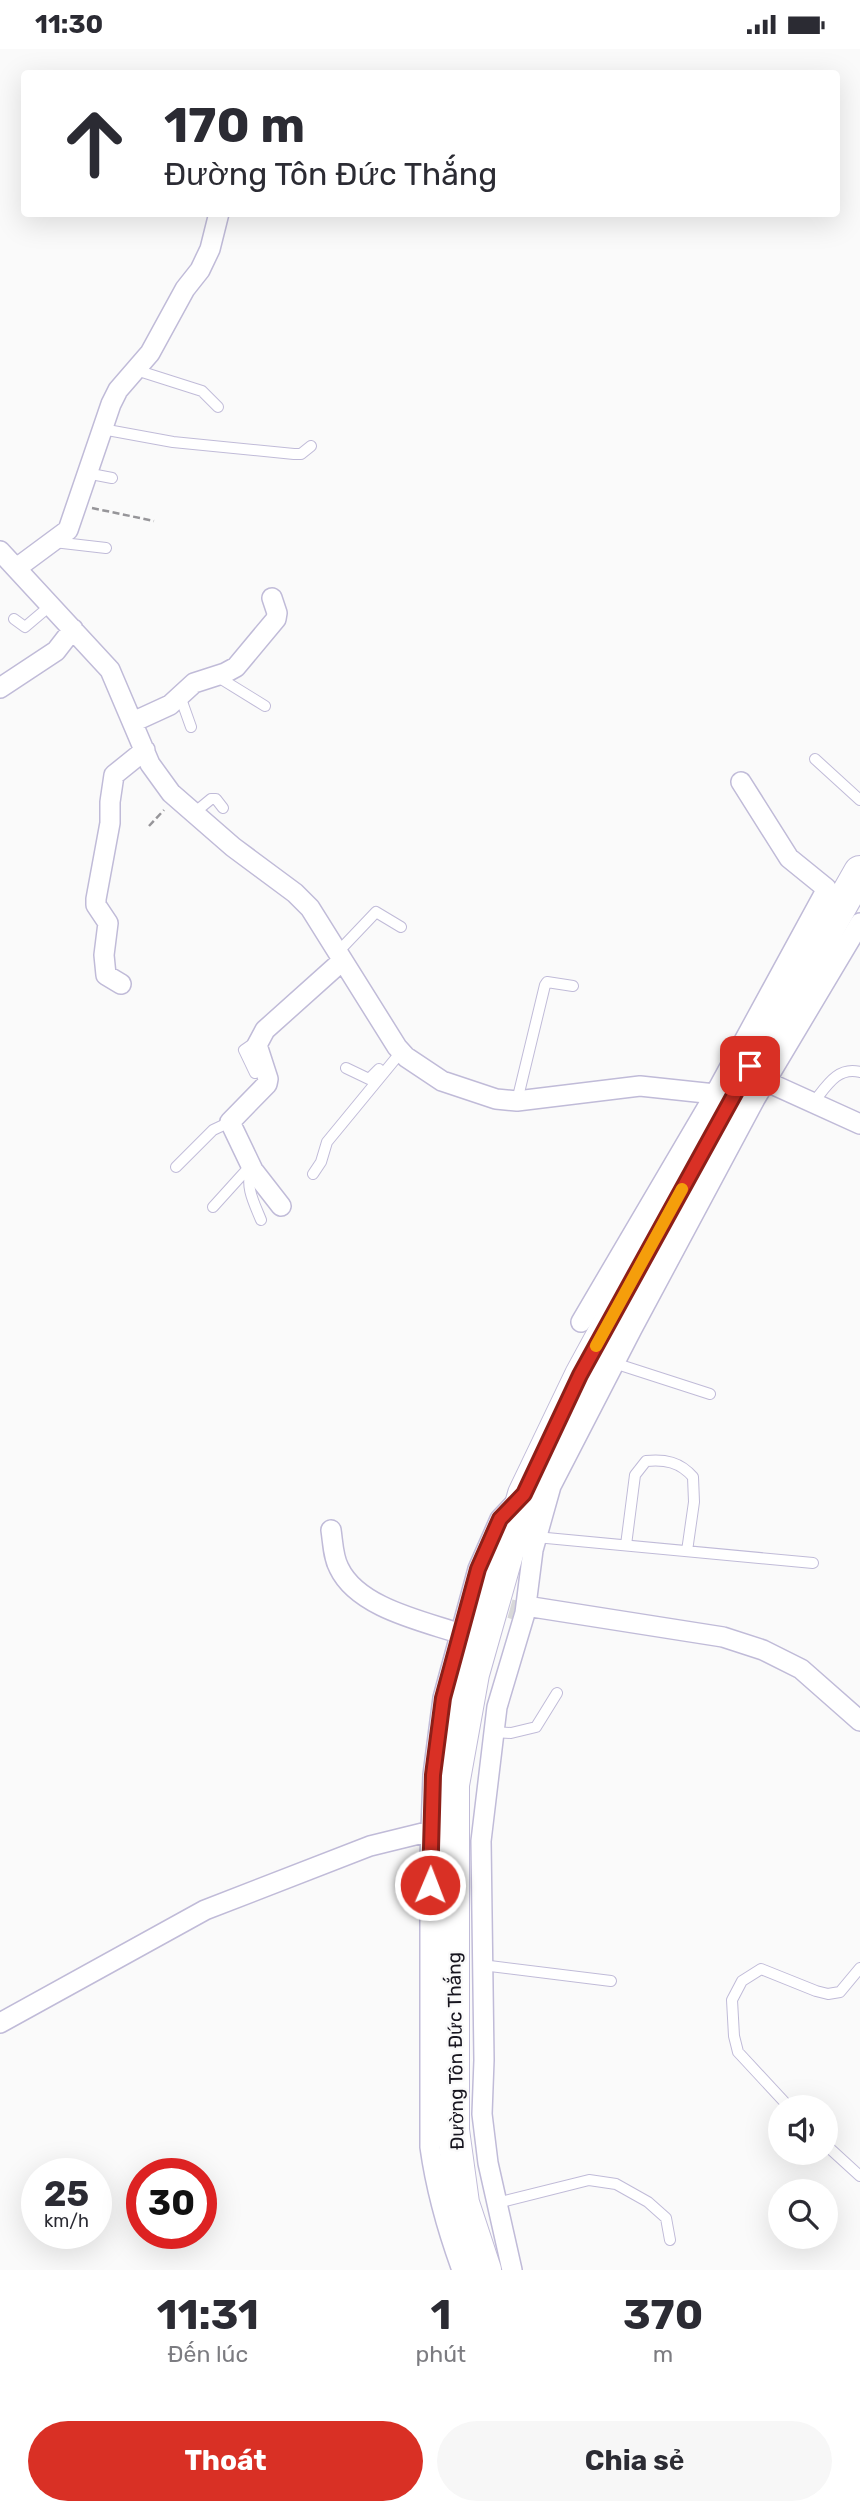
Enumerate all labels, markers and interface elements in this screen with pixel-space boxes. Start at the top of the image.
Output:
text: 11:30 [35,9,103,40]
text: 170 m [164,96,305,154]
icon: ahead [49,98,140,189]
text: Đường Tôn Đức Thắng [164,155,497,193]
pin [720,1036,780,1096]
icon: arrive [731,1047,769,1085]
position arrow [393,1848,467,1922]
street label: Đường Tôn Đức Thắng [442,1952,469,2150]
map controls [768,2095,838,2249]
button: sound [768,2095,838,2165]
speed limit sign: 30 [126,2158,217,2249]
text: 25 [44,2173,89,2215]
button: search [768,2179,838,2249]
text: km/h [44,2210,89,2232]
text: 11:31 [157,2290,259,2340]
text: 1 [430,2290,451,2340]
text: 370 [623,2290,703,2340]
text: Đến lúc [167,2340,248,2368]
text: phút [416,2340,466,2368]
text: m [653,2340,673,2368]
button: Thoát [28,2421,423,2501]
button: Chia sẻ [437,2421,832,2501]

